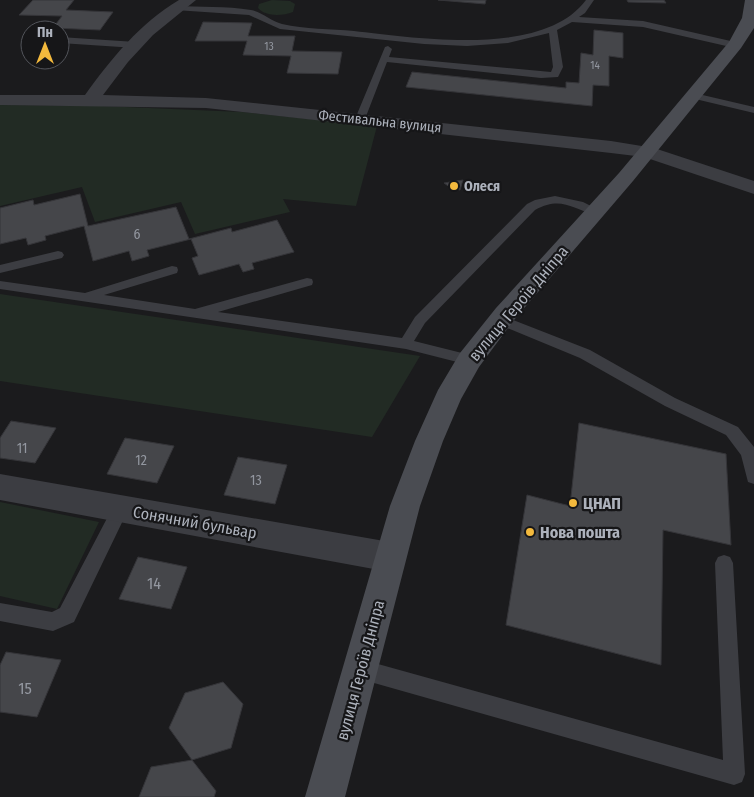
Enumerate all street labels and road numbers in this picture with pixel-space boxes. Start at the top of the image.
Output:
street label: Фестивальна вулиця [318,107,442,136]
street label: вулиця Героїв Дніпра [465,242,572,365]
street label: Сонячний бульвар [132,502,258,543]
street label: вулиця Героїв Дніпра [333,598,388,742]

